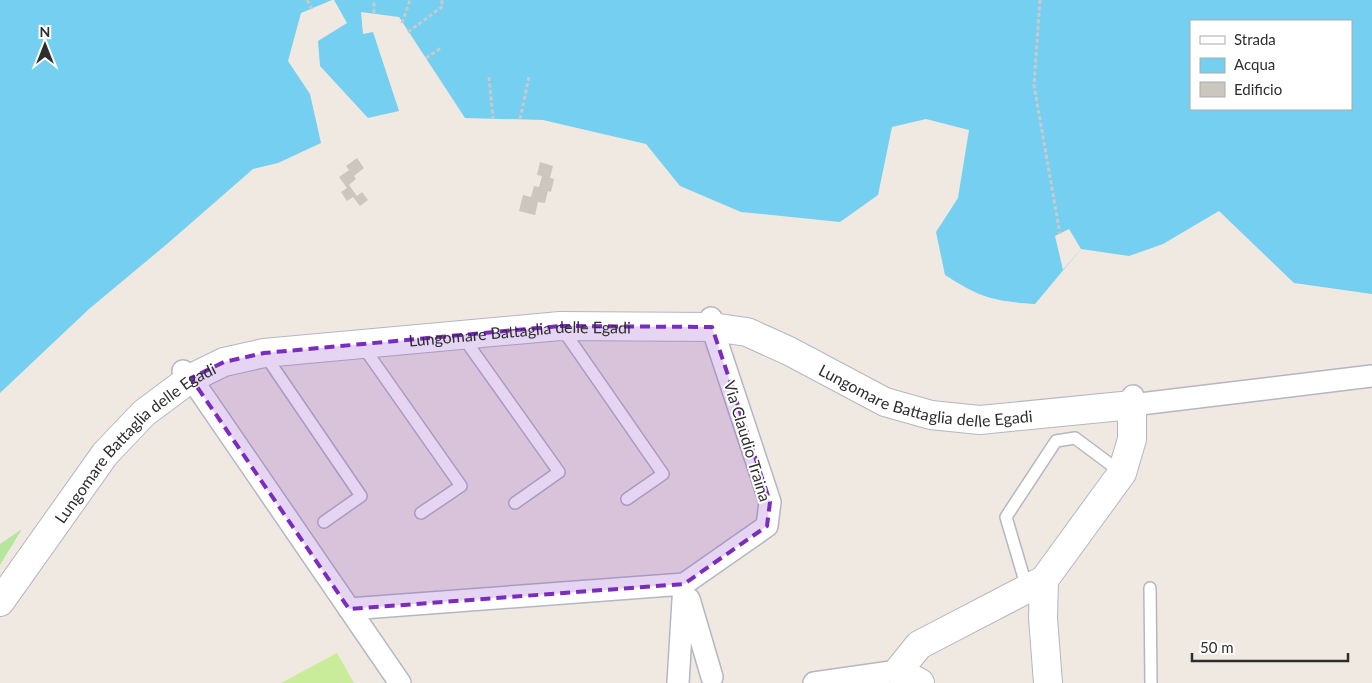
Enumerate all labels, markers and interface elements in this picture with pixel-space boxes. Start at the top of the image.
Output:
north arrow [20,20,70,70]
legend [1190,20,1352,110]
text: N [40,23,50,40]
text: Strada [1234,30,1276,48]
text: Acqua [1234,55,1275,73]
text: Edificio [1234,80,1282,98]
street label: Lungomare Battaglia delle Egadi [408,316,631,349]
street label: Lungomare Battaglia delle Egadi [50,358,218,526]
street label: Lungomare Battaglia delle Egadi [816,359,1033,430]
street label: Via Claudio Traina [721,378,775,504]
scale bar [1192,630,1348,662]
text: 50 m [1200,638,1234,656]

